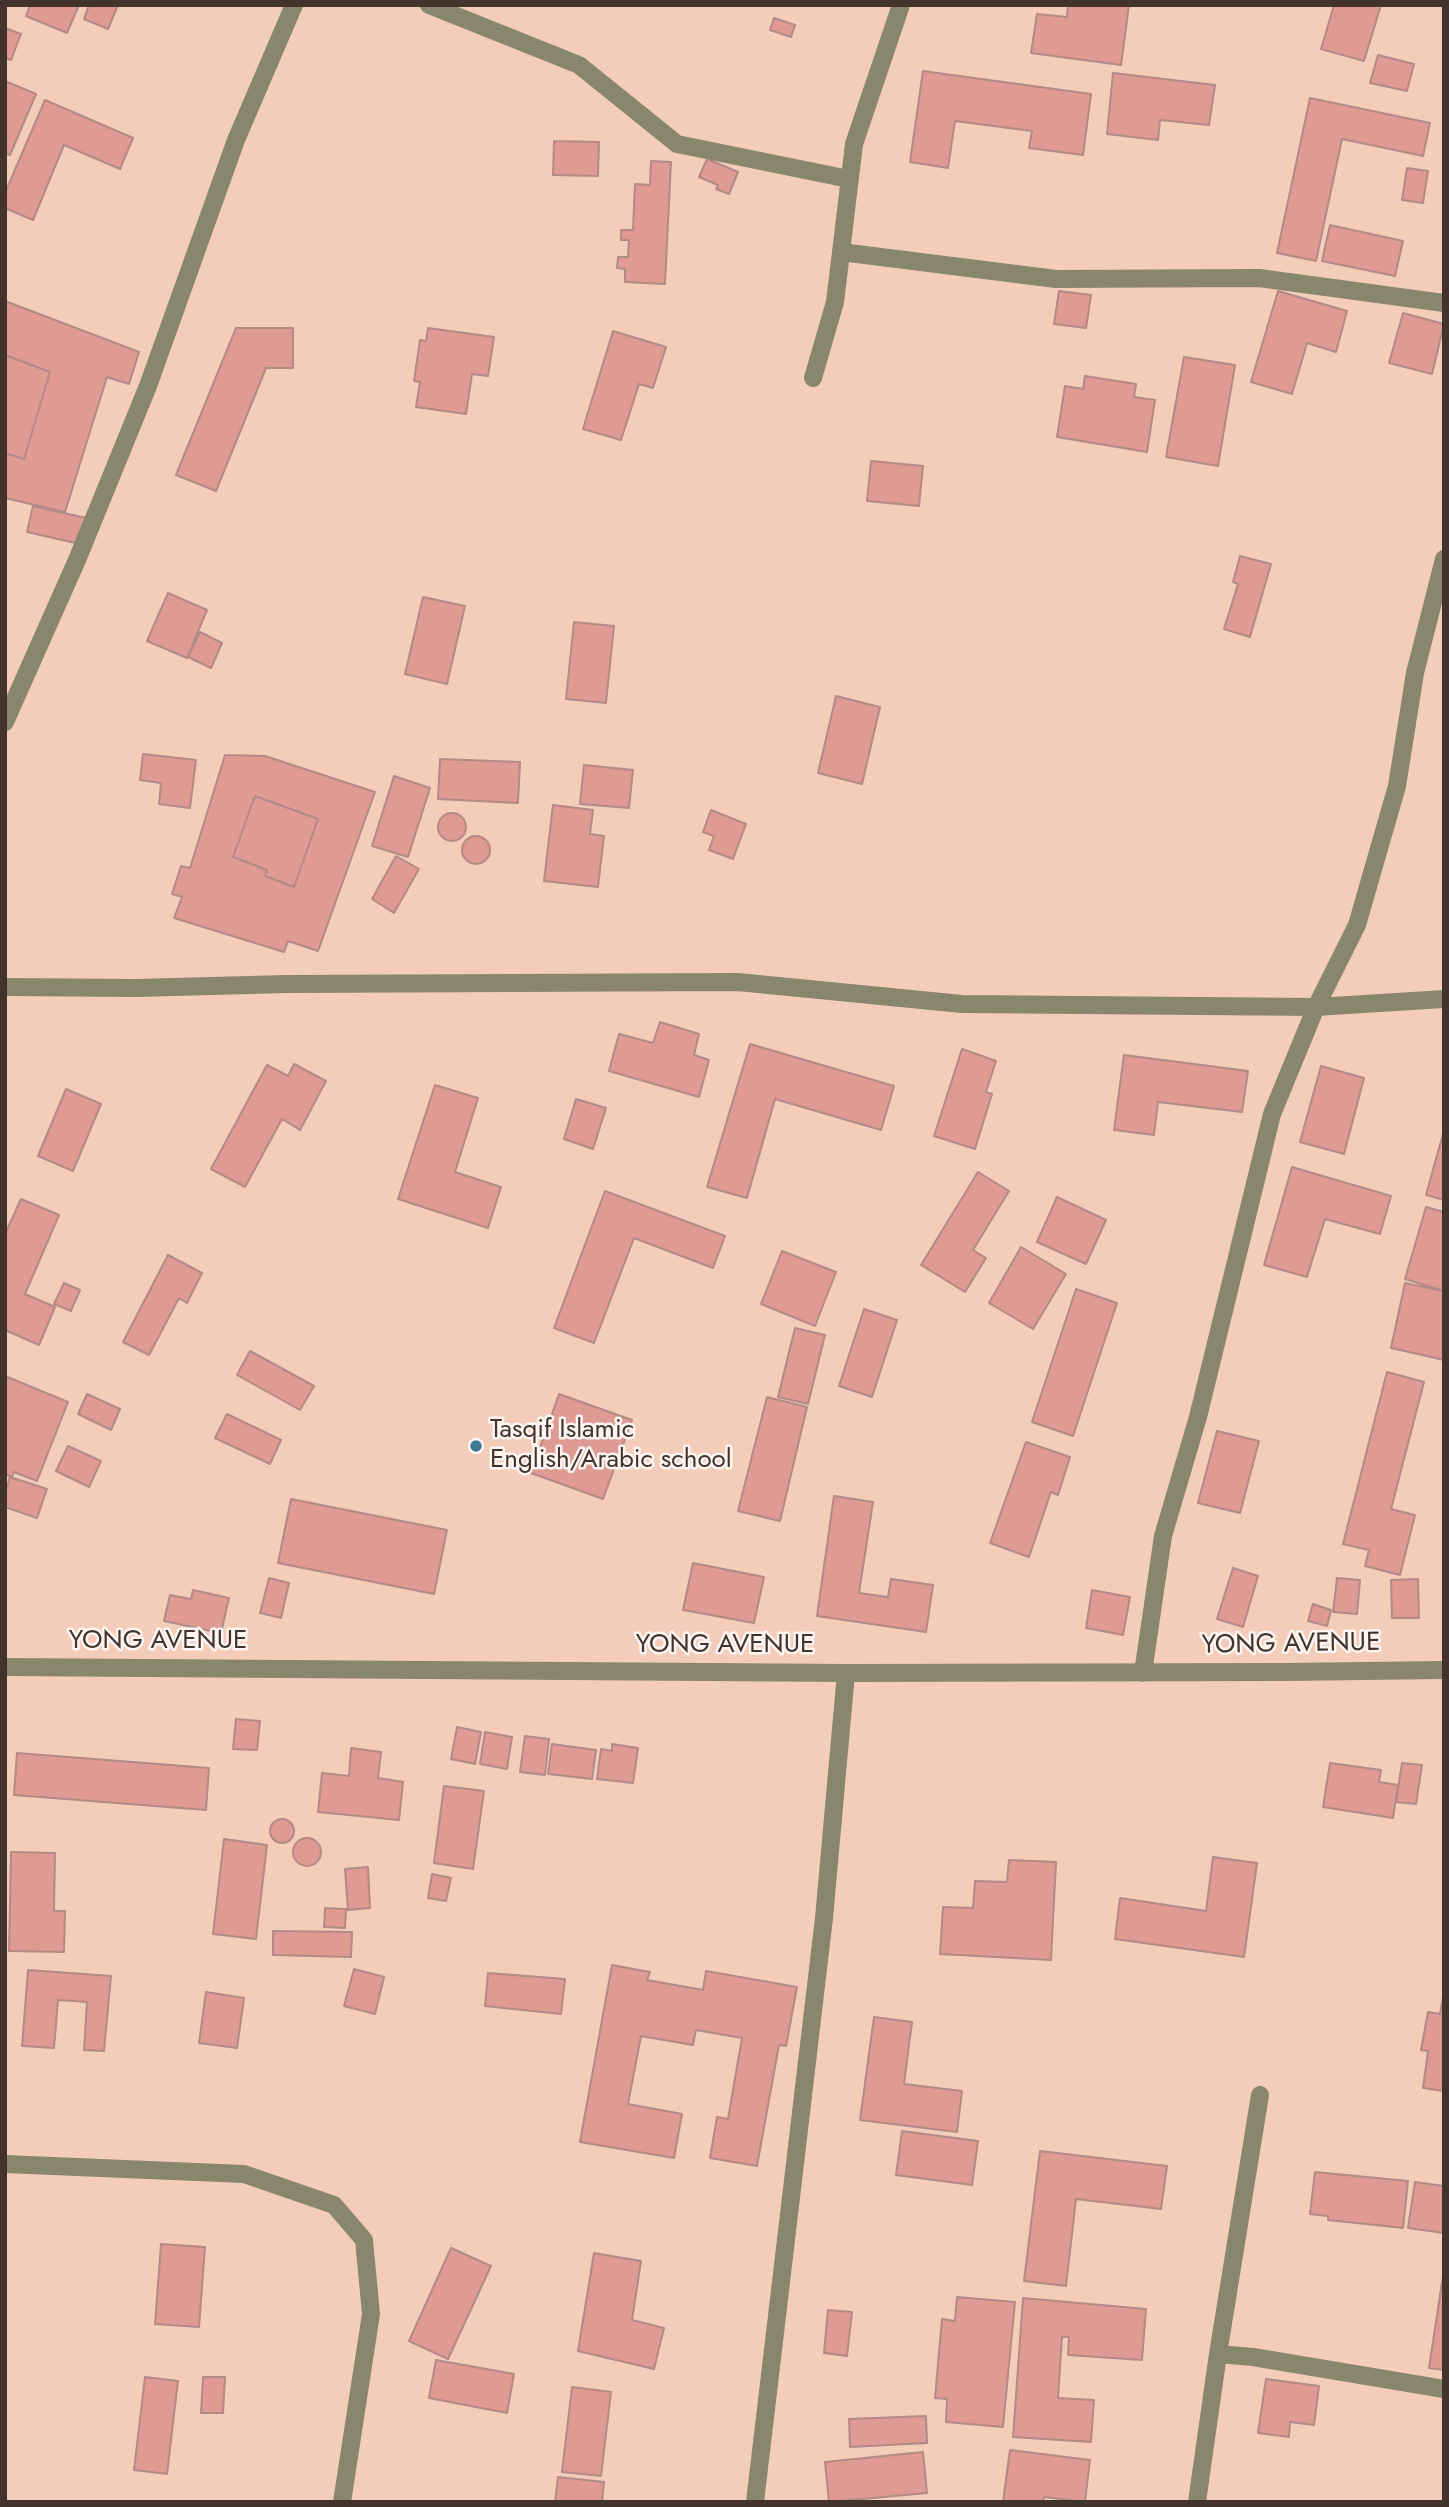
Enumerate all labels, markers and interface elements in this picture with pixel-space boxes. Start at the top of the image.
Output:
place label: Tasqif Islamic English/Arabic school [490,1415,732,1476]
marker: Tasqif Islamic English/Arabic school [468,1438,484,1454]
street label: YONG AVENUE [69,1626,247,1658]
street label: YONG AVENUE [1201,1628,1381,1662]
street label: YONG AVENUE [636,1630,814,1662]

